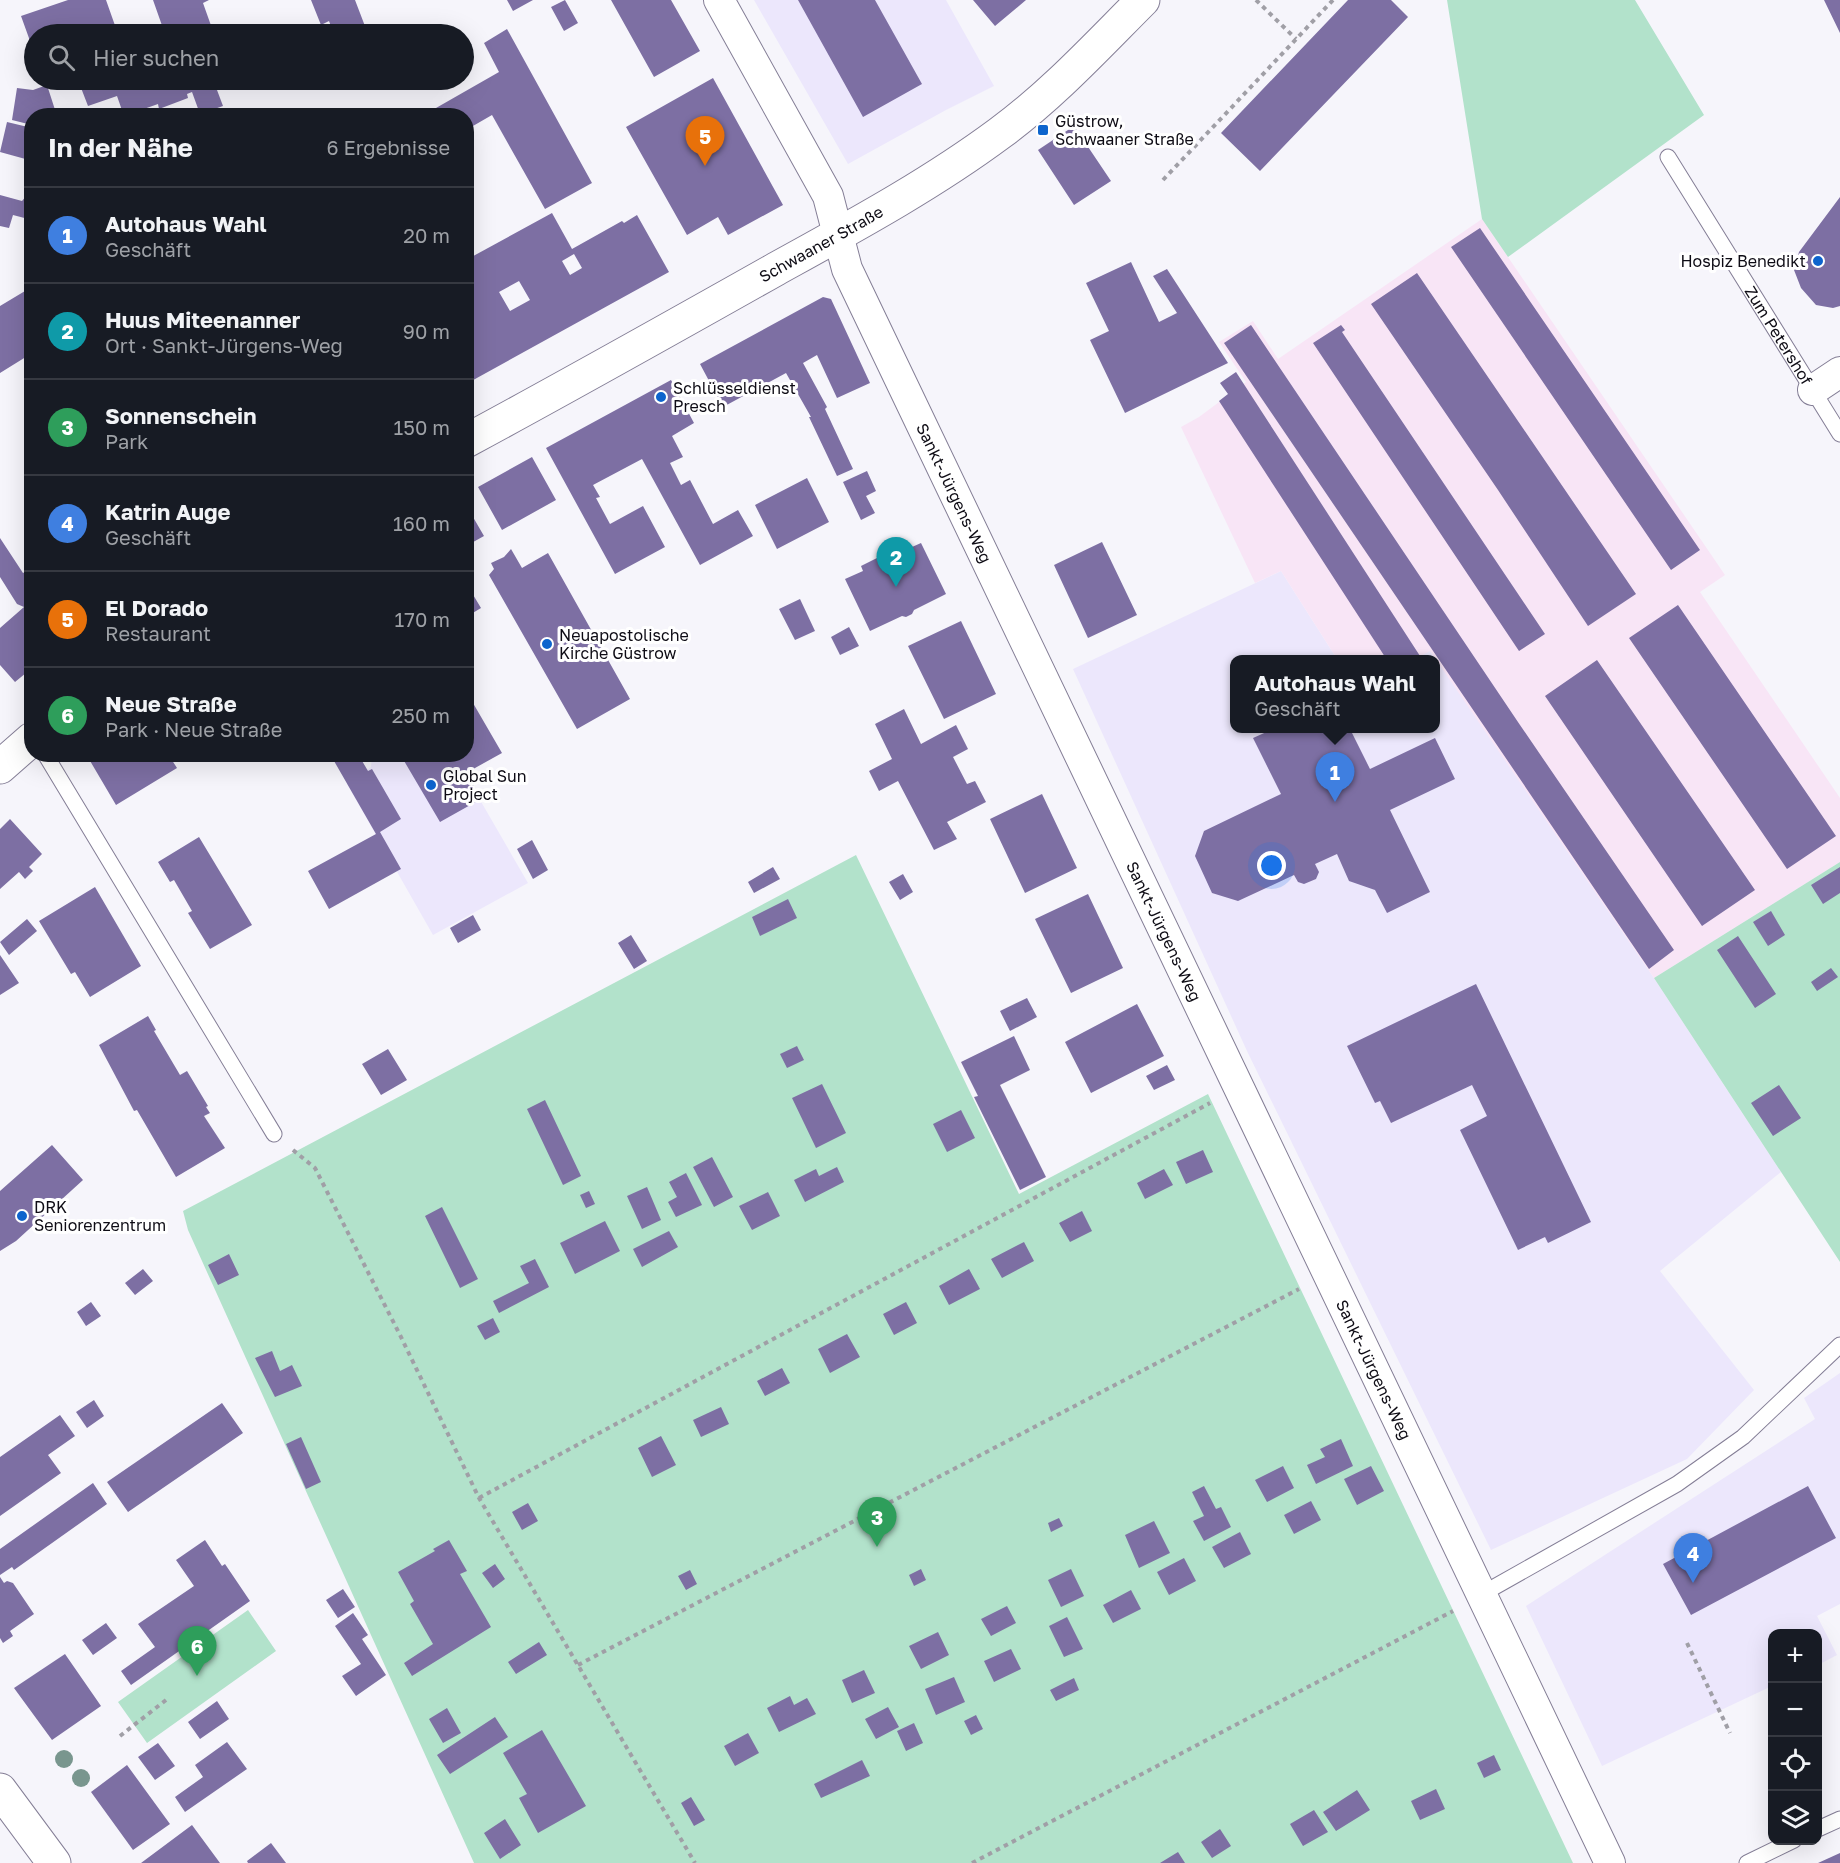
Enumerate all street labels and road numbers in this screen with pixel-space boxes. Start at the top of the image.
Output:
street label: Schwaaner Straße [755,201,886,287]
street label: Zum Petershof [1741,282,1817,389]
street label: Sankt-Jürgens-Weg [912,420,996,566]
street label: Sankt-Jürgens-Weg [1122,858,1206,1005]
street label: Sankt-Jürgens-Weg [1332,1296,1416,1443]

